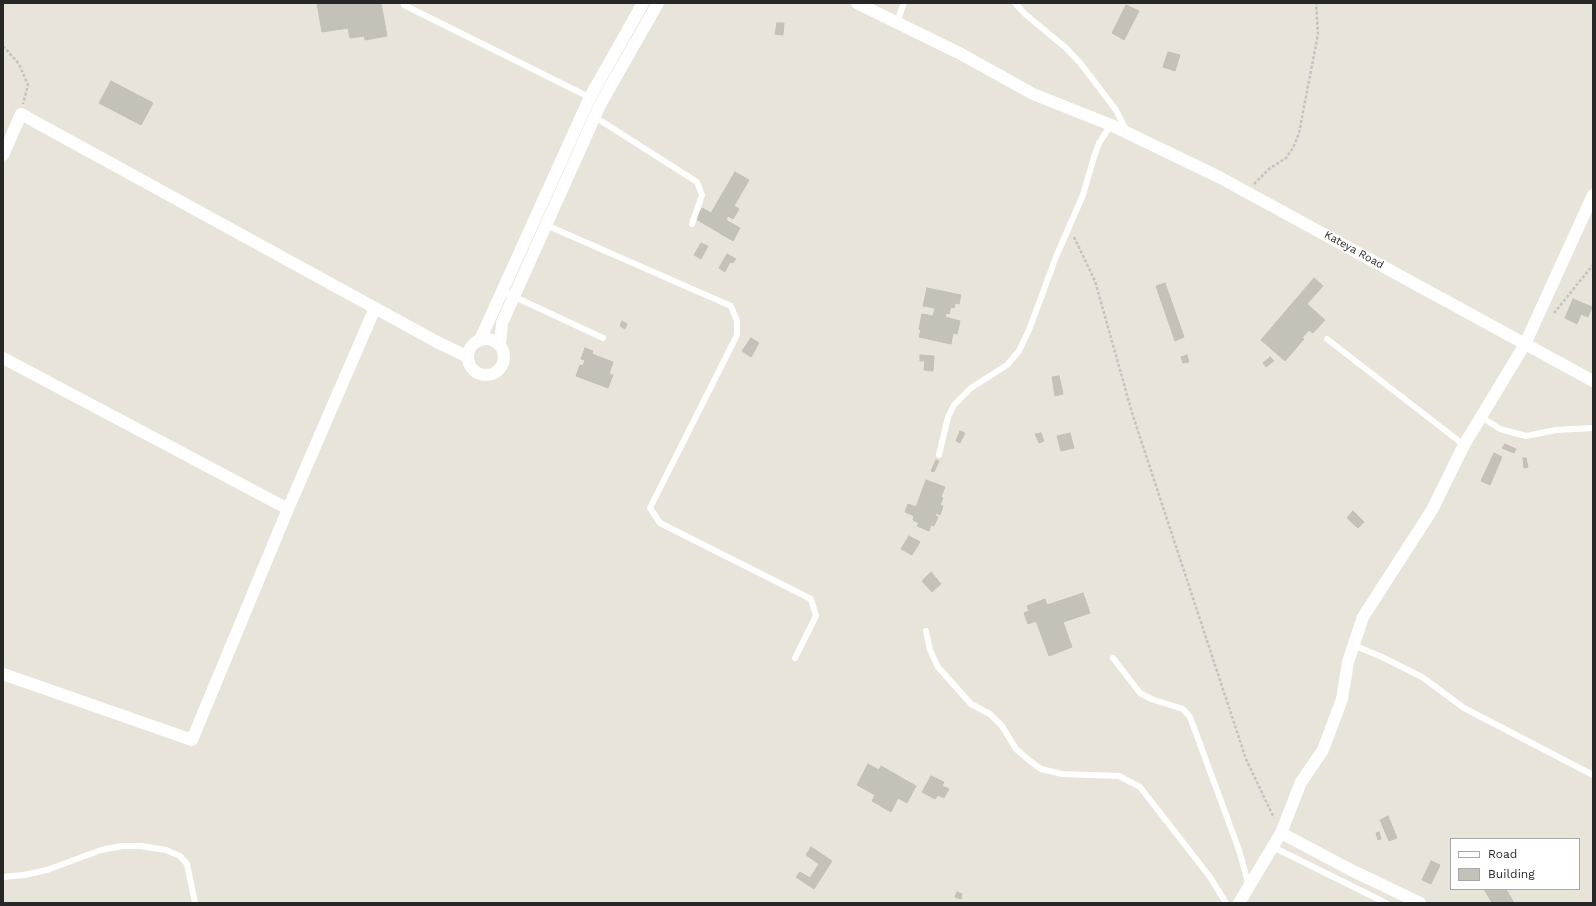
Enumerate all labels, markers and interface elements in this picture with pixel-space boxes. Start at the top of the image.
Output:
street label: Kateya Road [1322,228,1386,272]
legend [1450,838,1580,890]
text: Road [1488,847,1517,861]
text: Building [1488,867,1535,881]

